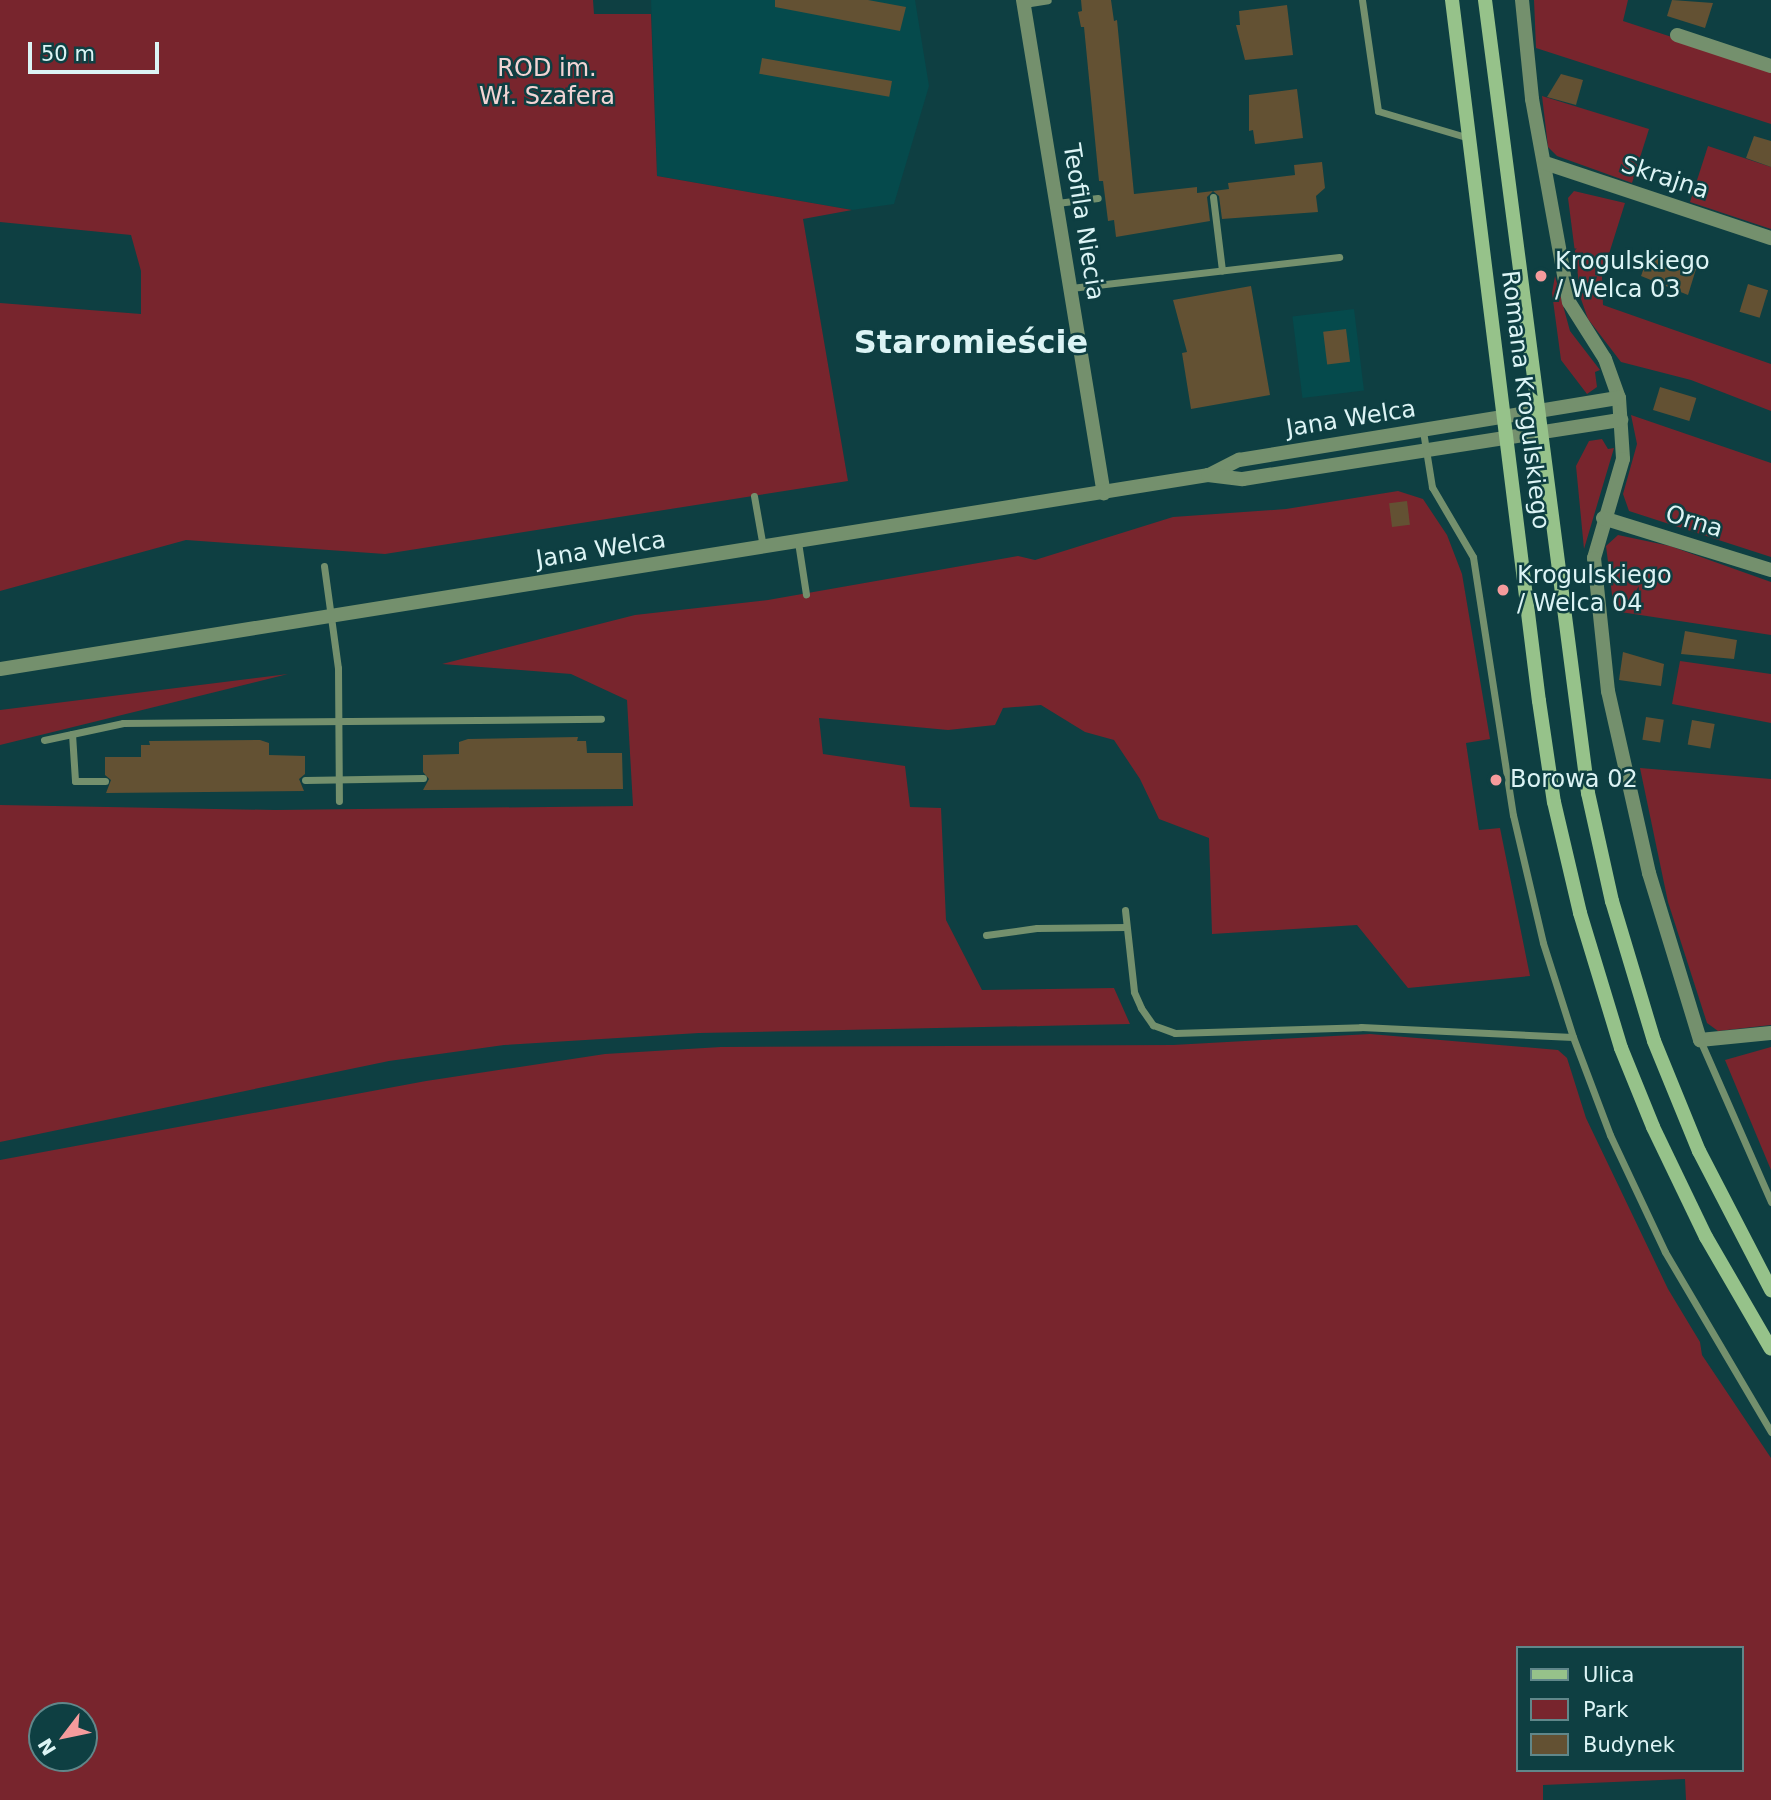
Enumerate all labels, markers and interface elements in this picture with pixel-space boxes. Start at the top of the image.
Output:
scale bar [32,28,163,72]
text: 50 m [41,42,95,66]
park label: ROD im. Wł. Szafera [479,55,615,111]
street label: Teofila Niecia [1056,142,1110,302]
street label: Skrajna [1618,150,1712,206]
place label: Krogulskiego / Welca 03 [1555,248,1710,304]
marker: Krogulskiego / Welca 03 [1533,268,1549,284]
street label: Romana Krogulskiego [1495,269,1555,531]
district label: Staromieście [854,323,1088,361]
street label: Jana Welca [1284,395,1418,443]
street label: Orna [1662,500,1726,544]
street label: Jana Welca [534,526,668,574]
place label: Krogulskiego / Welca 04 [1517,562,1672,618]
marker: Krogulskiego / Welca 04 [1495,582,1511,598]
place label: Borowa 02 [1510,766,1638,794]
marker: Borowa 02 [1488,772,1504,788]
legend [1516,1646,1743,1772]
text: Ulica [1583,1663,1634,1687]
text: Park [1583,1698,1628,1722]
north arrow [28,1702,98,1772]
text: Budynek [1583,1733,1675,1757]
text: N [33,1734,60,1760]

